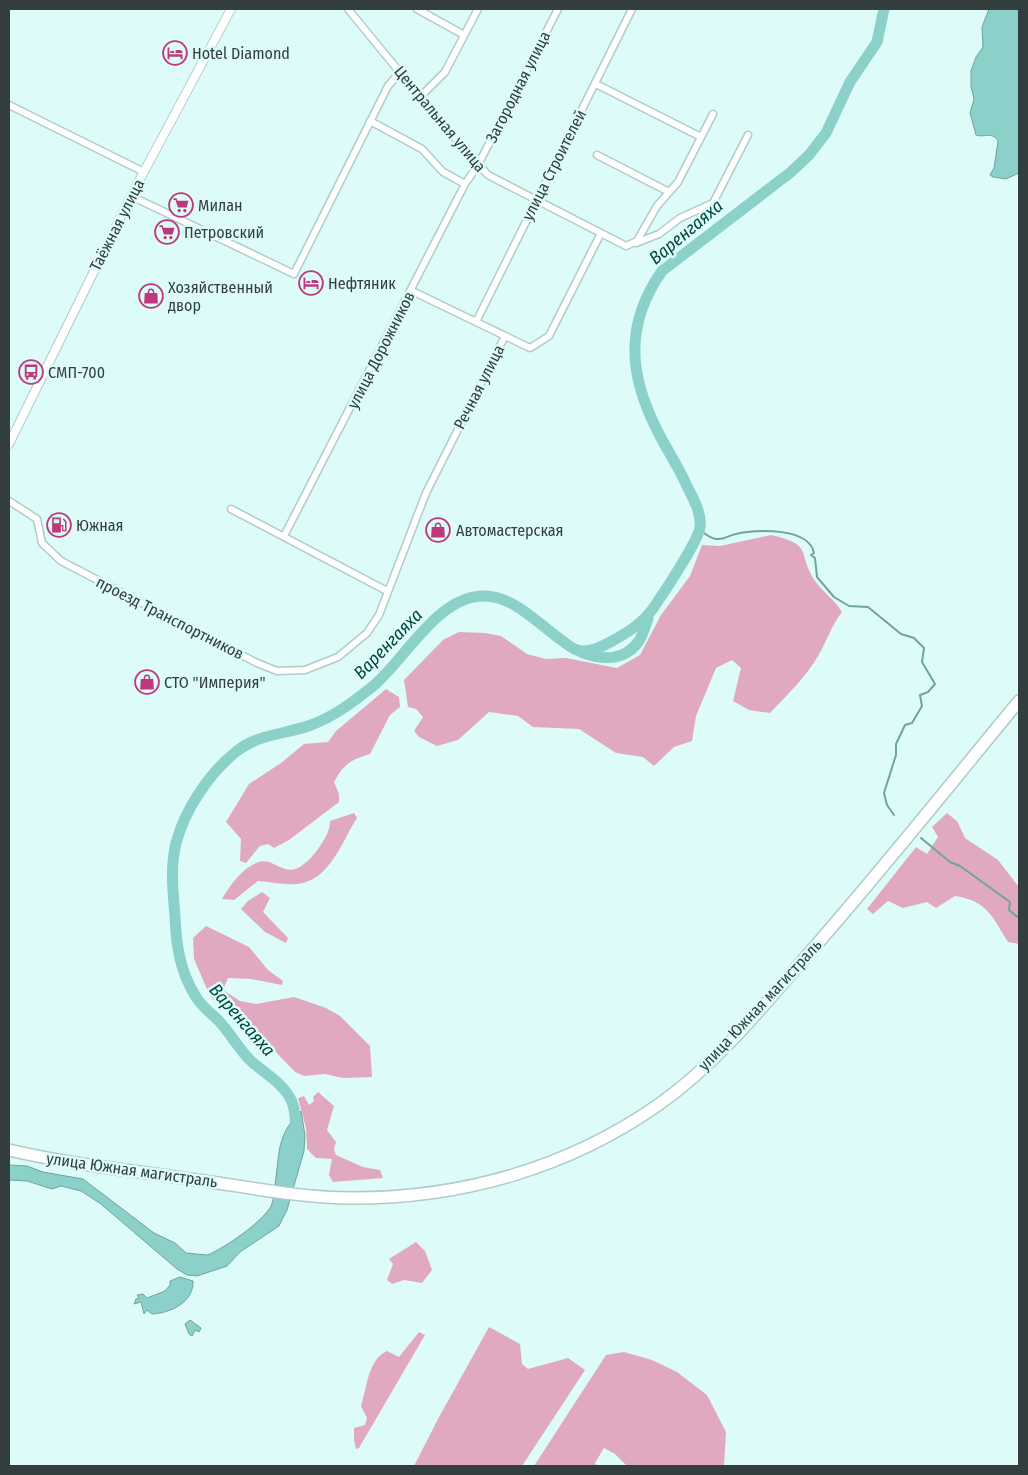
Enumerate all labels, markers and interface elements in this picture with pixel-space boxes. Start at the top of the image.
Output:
street label: Загородная улица [482,28,554,146]
hotel icon: Hotel Diamond [162,40,188,66]
place label: Hotel Diamond [192,44,290,63]
street label: Центральная улица [390,62,490,176]
street label: улица Строителей [518,106,590,224]
street label: Таёжная улица [86,176,148,274]
supermarket icon: Милан [168,192,194,218]
water label: Варенгаяха [645,195,727,269]
place label: Милан [198,196,243,215]
supermarket icon: Петровский [154,219,180,245]
place label: Петровский [184,223,264,242]
hotel icon: Нефтяник [298,270,324,296]
place label: Нефтяник [328,274,396,293]
place label: Хозяйственный двор [168,278,273,315]
shop icon: Хозяйственный двор [138,283,164,309]
street label: улица Дорожников [343,288,419,412]
street label: Речная улица [450,342,508,432]
bus stop icon: СМП-700 [18,359,44,385]
place label: СМП-700 [48,363,105,382]
fuel station icon: Южная [46,512,72,538]
place label: Южная [76,516,123,535]
shop icon: Автомастерская [425,517,451,543]
place label: Автомастерская [456,521,563,540]
street label: проезд Транспортников [93,572,247,664]
water label: Варенгаяха [349,604,427,684]
shop icon: СТО "Империя" [134,669,160,695]
place label: СТО "Империя" [164,673,266,692]
street label: улица Южная магистраль [694,935,826,1075]
water label: Варенгаяха [204,979,280,1061]
street label: улица Южная магистраль [45,1149,219,1191]

